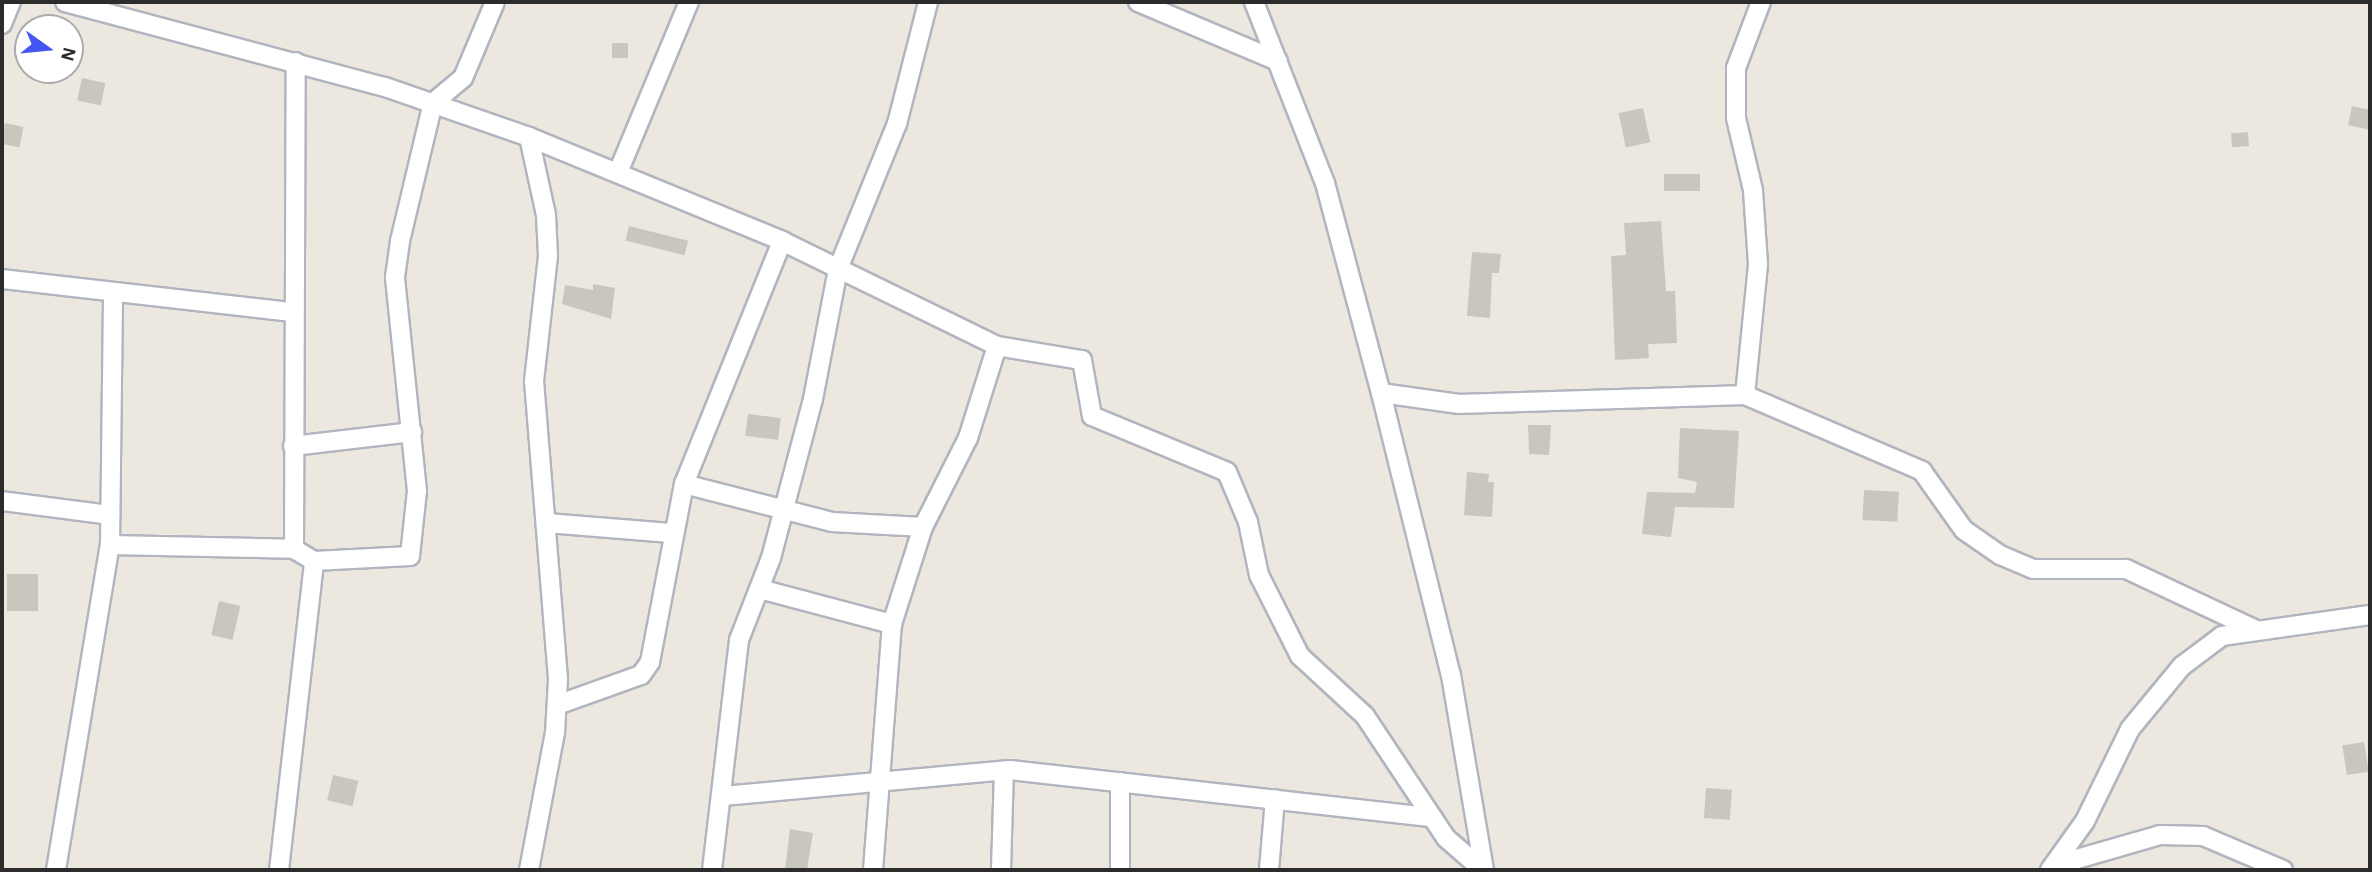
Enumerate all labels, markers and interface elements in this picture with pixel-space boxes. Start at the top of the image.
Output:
north arrow [14,14,84,84]
text: N [57,45,79,63]

